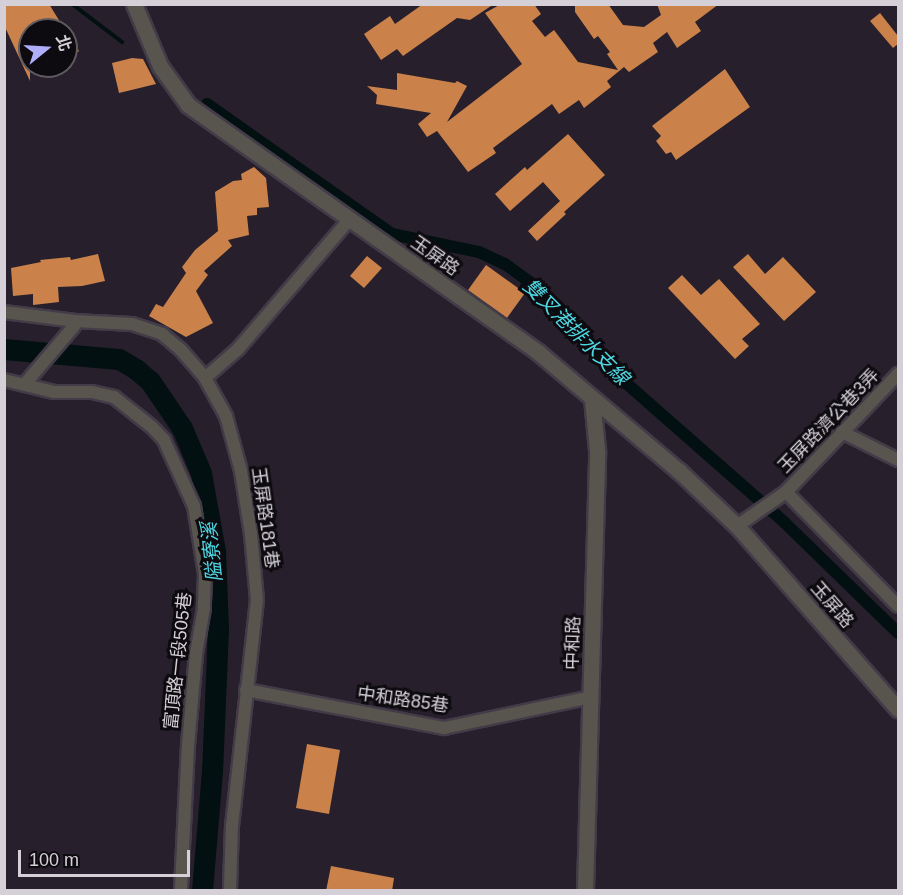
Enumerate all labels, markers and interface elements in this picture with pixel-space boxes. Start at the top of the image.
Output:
north arrow [18,18,78,78]
text: 北 [53,33,74,53]
street label: 玉屏路 [407,232,463,280]
water label: 雙叉港排水支線 [518,274,634,390]
street label: 玉屏路濟公巷3弄 [774,365,884,477]
street label: 玉屏路181巷 [247,466,283,570]
water label: 隘寮溪 [197,521,227,583]
street label: 玉屏路 [806,578,858,632]
street label: 富頂路一段505巷 [160,591,196,731]
street label: 中和路 [561,616,585,670]
street label: 中和路85巷 [356,683,450,717]
scale bar [21,838,194,876]
text: 100 m [29,850,79,870]

